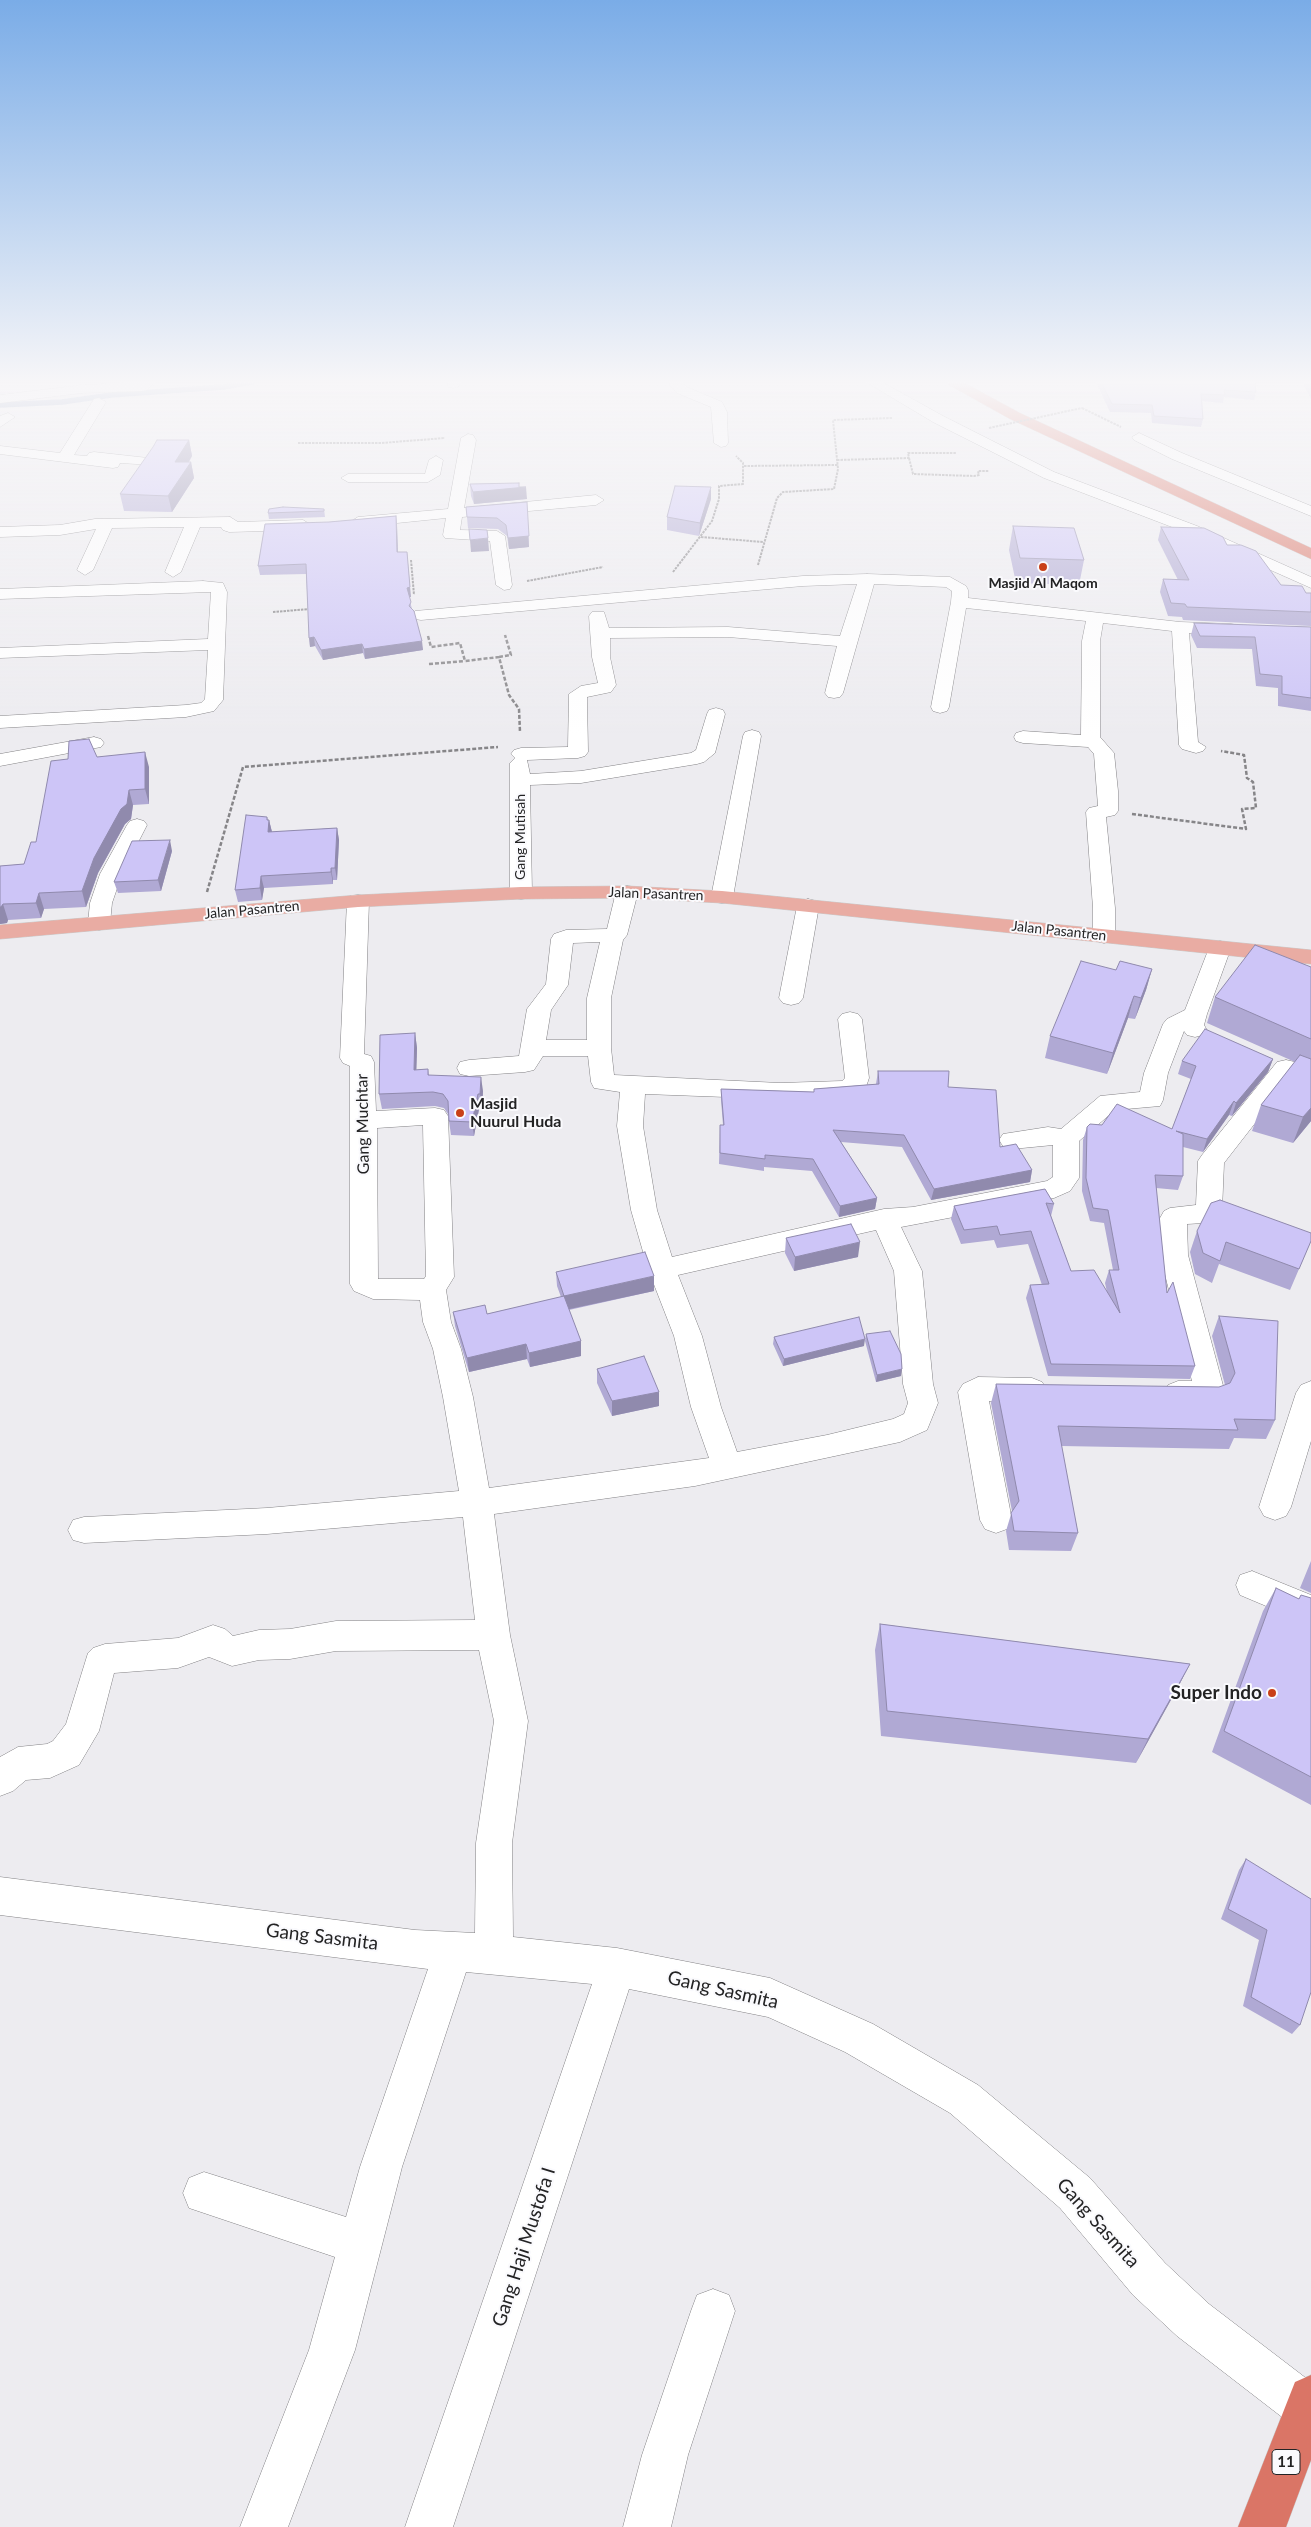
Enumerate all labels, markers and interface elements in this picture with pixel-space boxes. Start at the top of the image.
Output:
marker: Masjid Al Maqom [1037,561,1049,573]
place label: Masjid Al Maqom [988,575,1098,591]
street label: Gang Mutisah [512,794,528,880]
street label: Jalan Pasantren [608,884,704,904]
street label: Jalan Pasantren [204,897,300,923]
street label: Jalan Pasantren [1011,918,1107,944]
street label: Gang Muchtar [353,1074,373,1174]
place label: Masjid Nuurul Huda [470,1094,561,1132]
marker: Masjid Nuurul Huda [454,1107,466,1119]
place label: Super Indo [1170,1682,1262,1704]
marker: Super Indo [1266,1687,1278,1699]
street label: Gang Sasmita [265,1919,379,1955]
street label: Gang Sasmita [665,1966,781,2014]
street label: Gang Haji Mustofa I [487,2164,561,2330]
street label: Gang Sasmita [1052,2173,1144,2273]
road number: 11 [1272,2450,1300,2474]

